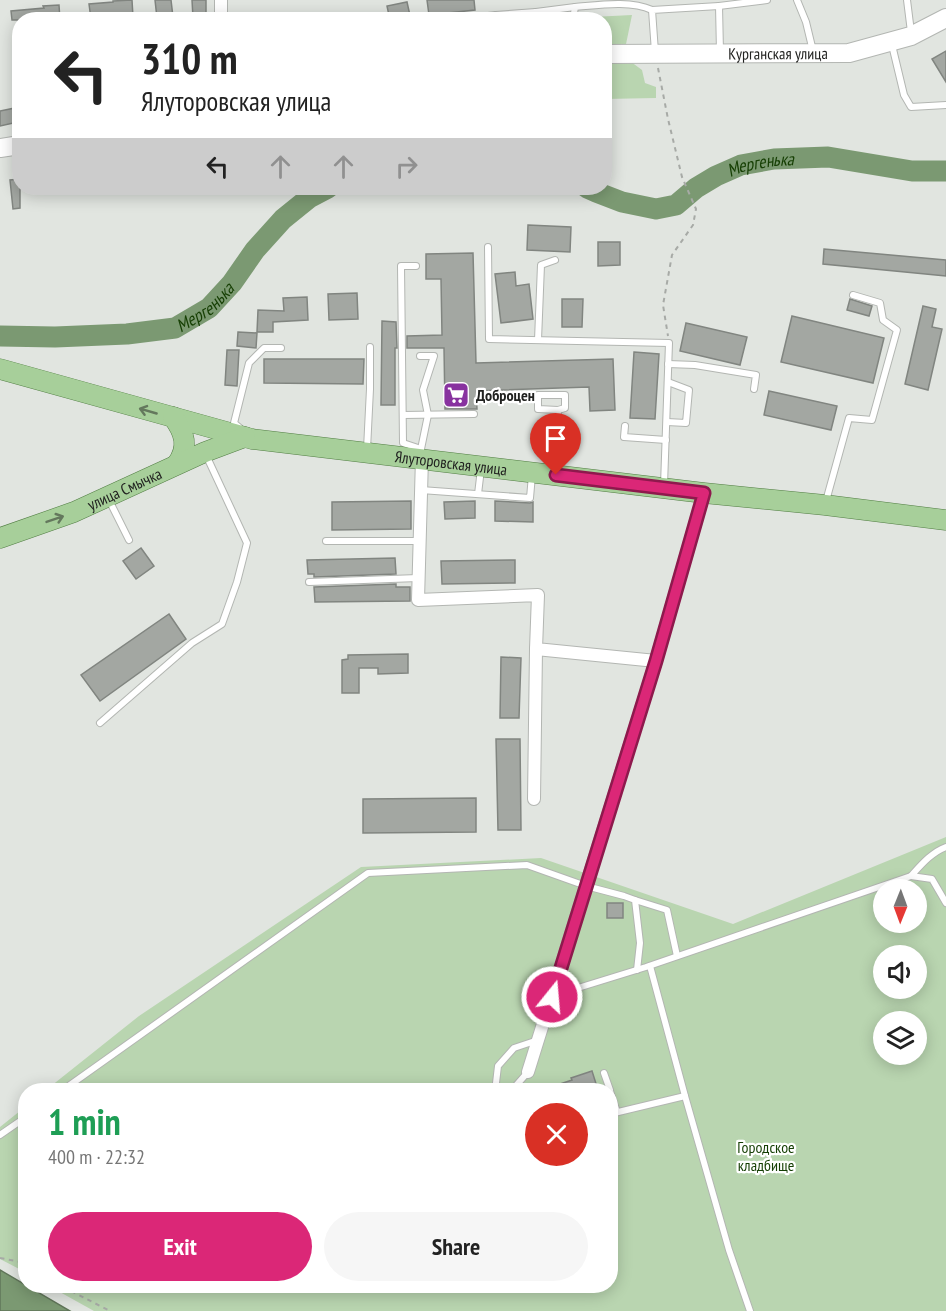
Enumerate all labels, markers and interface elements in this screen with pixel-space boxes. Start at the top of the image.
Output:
text: 310 m [141,31,238,86]
icon: left [42,36,120,114]
street label: Курганская улица [728,43,828,63]
text: Ялуторовская улица [141,84,331,118]
water label: Мергенька [723,147,795,181]
icon: left [201,150,234,183]
icon: ahead [264,150,297,183]
icon: ahead [327,150,360,183]
icon: right [390,150,423,183]
water label: Мергенька [171,277,239,337]
supermarket icon: Доброцен [441,380,471,410]
place label: Доброцен [476,385,535,405]
one-way arrow [139,404,158,416]
pin [530,413,581,475]
icon: arrive [539,422,572,455]
street label: Ялуторовская улица [394,446,508,479]
street label: улица Смычка [84,463,165,515]
one-way arrow [45,512,64,523]
north arrow [873,879,927,933]
map controls [873,879,927,1065]
button: sound [873,945,927,999]
position arrow [520,965,584,1029]
button: layers [873,1011,927,1065]
text: 1 min [48,1098,121,1145]
button: close [525,1103,588,1166]
park label: Городское кладбище [737,1137,795,1175]
text: 400 m · 22:32 [48,1144,145,1170]
button: Exit [48,1212,312,1281]
button: Share [324,1212,588,1281]

